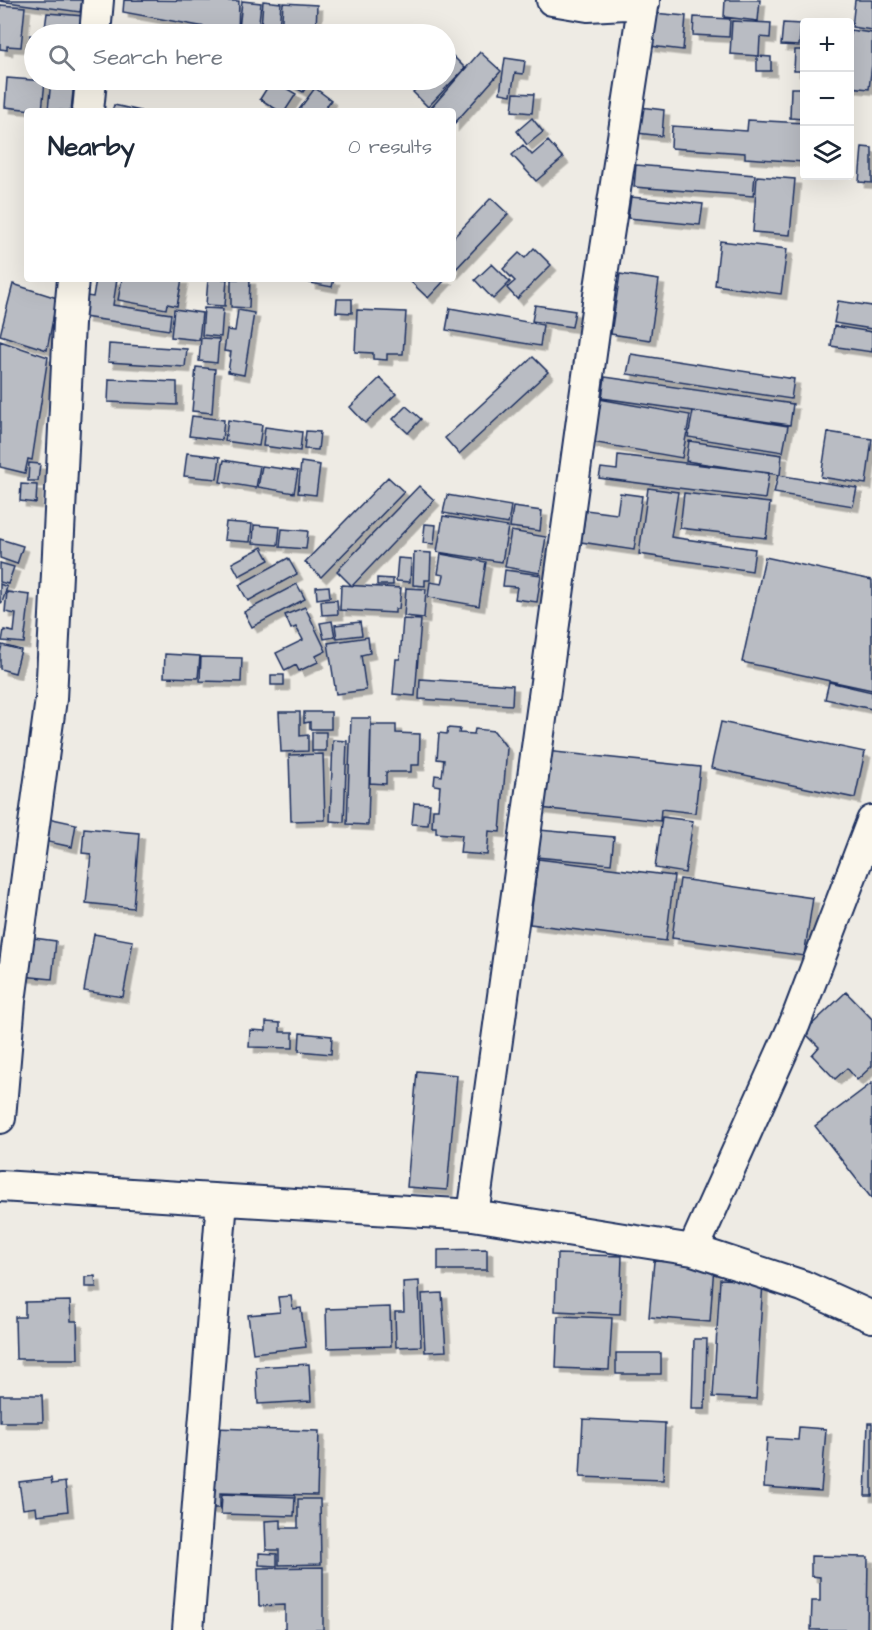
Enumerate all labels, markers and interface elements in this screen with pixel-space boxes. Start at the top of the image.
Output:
map controls [800,18,854,180]
button: + [800,18,854,72]
search box [24,24,456,90]
icon: search [45,41,78,74]
text: Search here [93,42,223,73]
button: − [800,72,854,126]
button: layers [800,126,854,180]
text: Nearby [48,129,135,165]
text: 0 results [348,133,432,161]

